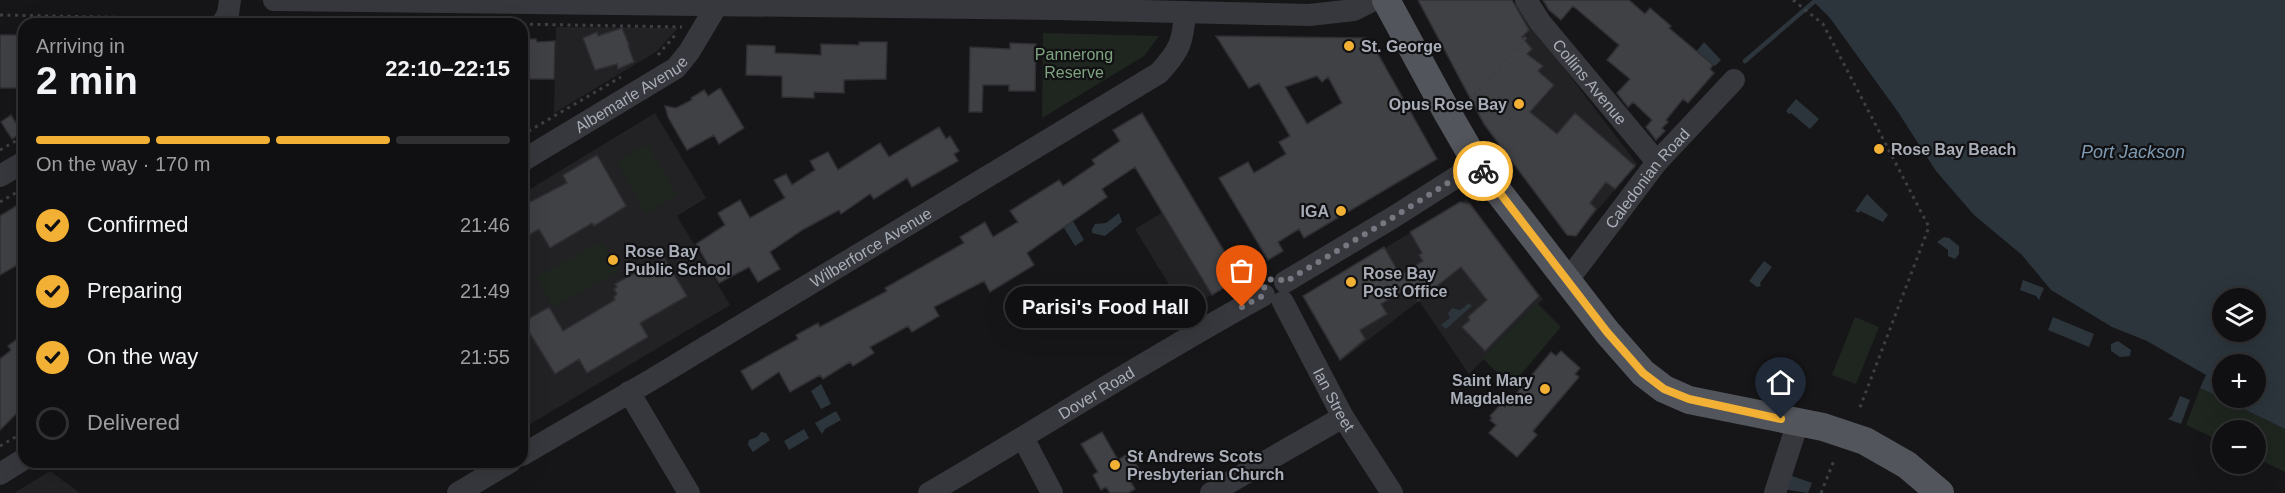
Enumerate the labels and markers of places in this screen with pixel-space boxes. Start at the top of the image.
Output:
place label: St. George [1361,38,1442,55]
marker: St. George [1342,39,1356,53]
place label: Opus Rose Bay [1389,96,1507,113]
marker: Opus Rose Bay [1512,97,1526,111]
place label: Rose Bay Beach [1891,141,2016,158]
marker: Rose Bay Beach [1872,142,1886,156]
place label: IGA [1301,203,1329,220]
marker: IGA [1334,204,1348,218]
place label: Rose Bay Public School [625,243,731,278]
pin [1216,245,1267,307]
marker: Rose Bay Public School [606,253,620,267]
place label: Rose Bay Post Office [1363,265,1448,300]
marker: Rose Bay Post Office [1344,275,1358,289]
callout: Parisi's Food Hall [1005,286,1206,328]
pin [1755,357,1806,419]
place label: Saint Mary Magdalene [1450,372,1533,407]
marker: Saint Mary Magdalene [1538,382,1552,396]
place label: St Andrews Scots Presbyterian Church [1127,448,1284,483]
marker: St Andrews Scots Presbyterian Church [1108,458,1122,472]

